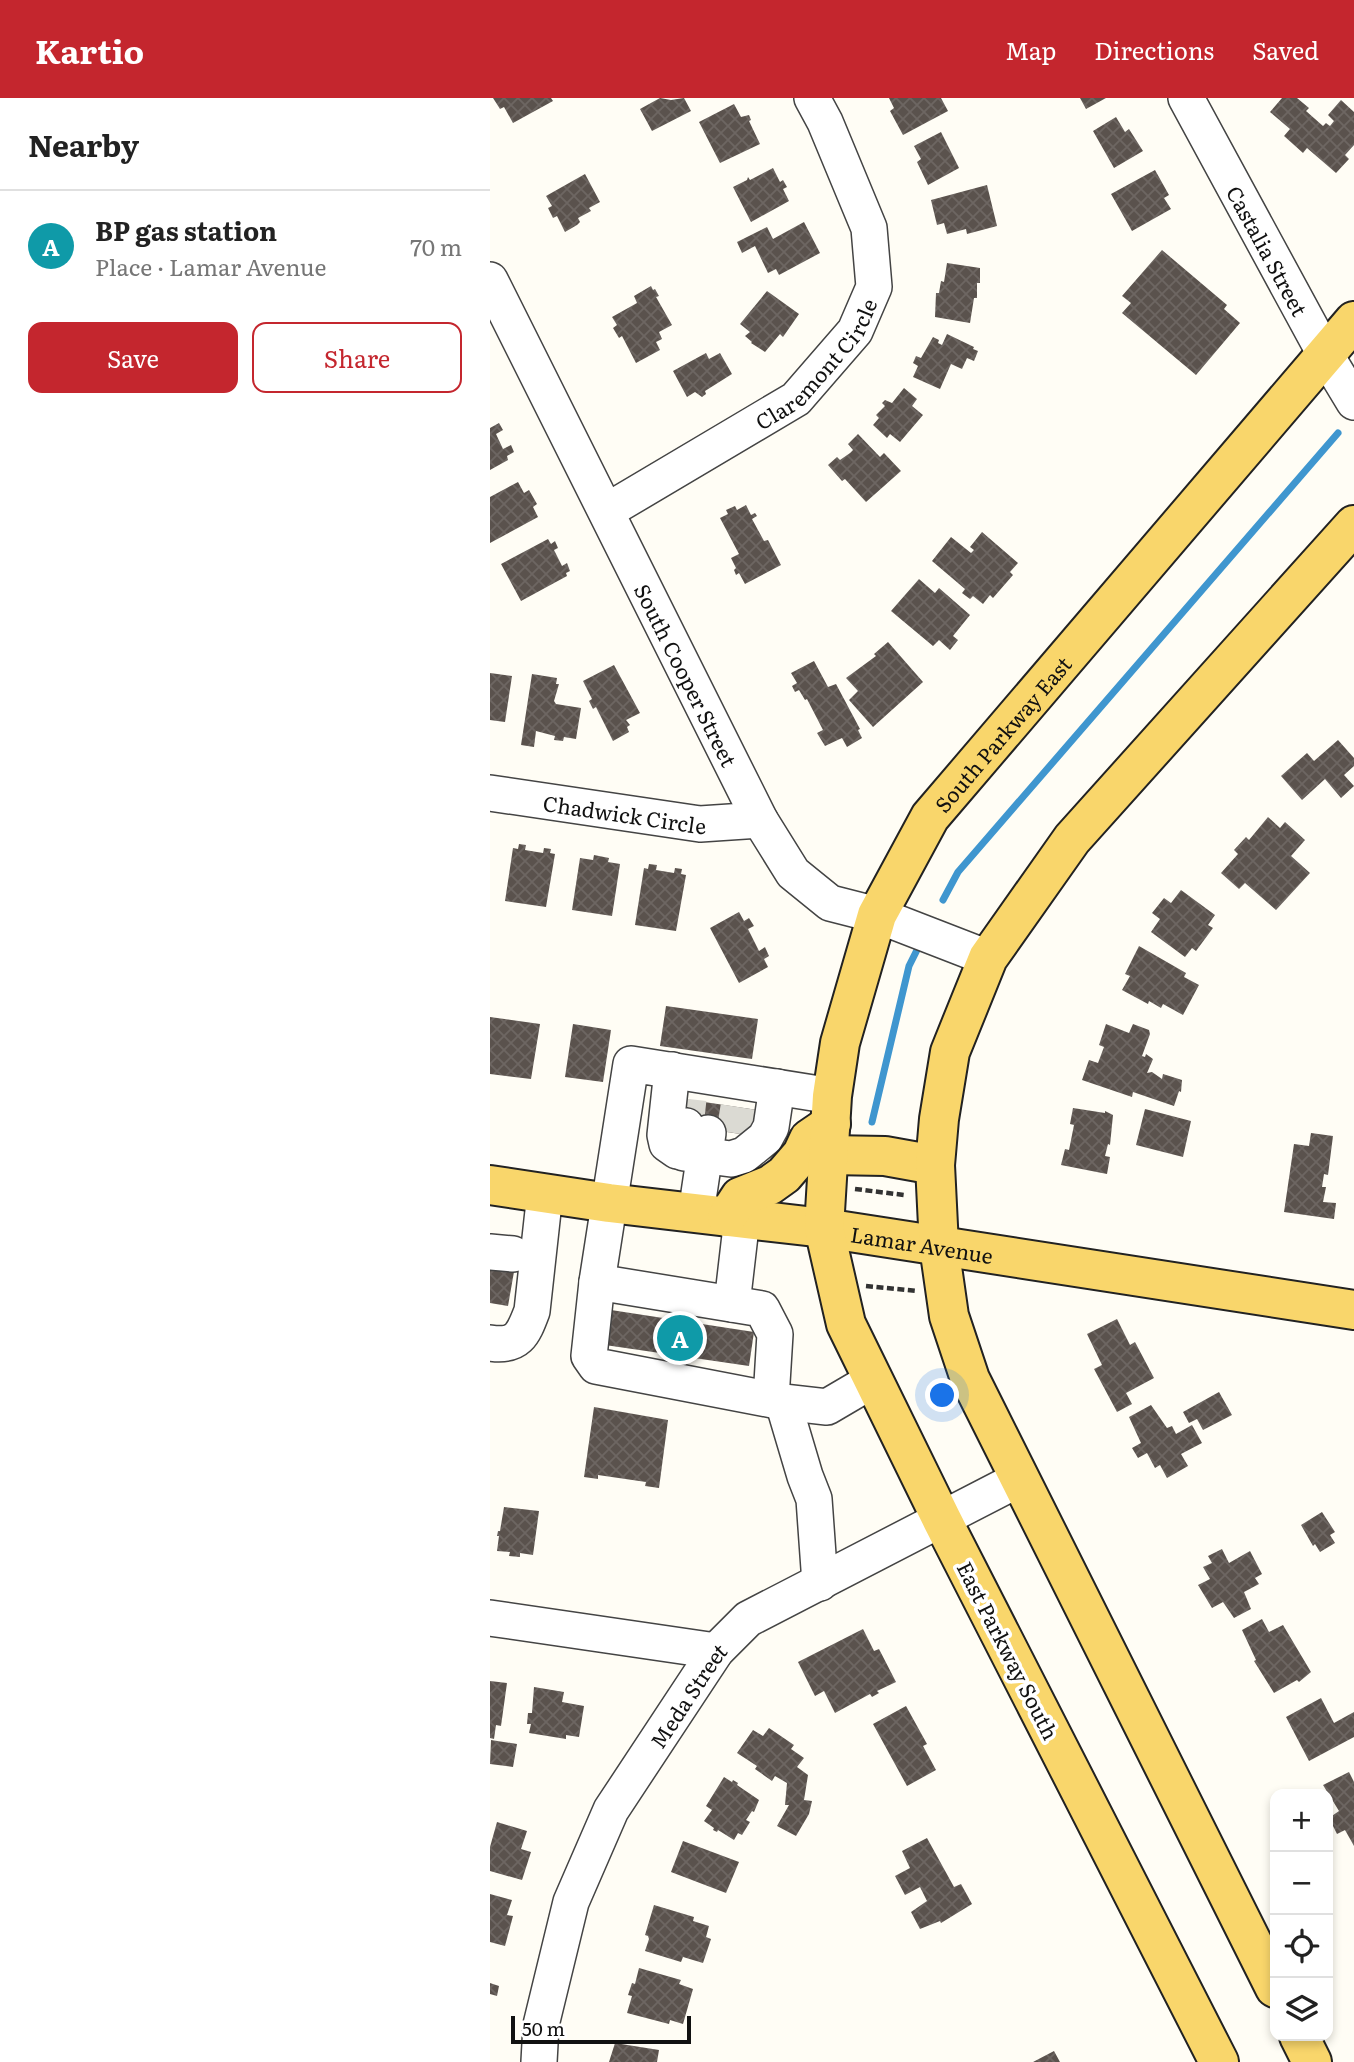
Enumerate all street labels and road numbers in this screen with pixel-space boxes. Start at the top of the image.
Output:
street label: Castalia Street [1221,179,1317,321]
street label: Claremont Circle [748,293,883,436]
street label: South Cooper Street [628,578,746,772]
street label: South Parkway East [926,648,1077,818]
street label: Chadwick Circle [541,786,707,840]
street label: Lamar Avenue [849,1217,996,1270]
street label: East Parkway South [951,1555,1067,1745]
street label: Meda Street [641,1634,733,1753]

